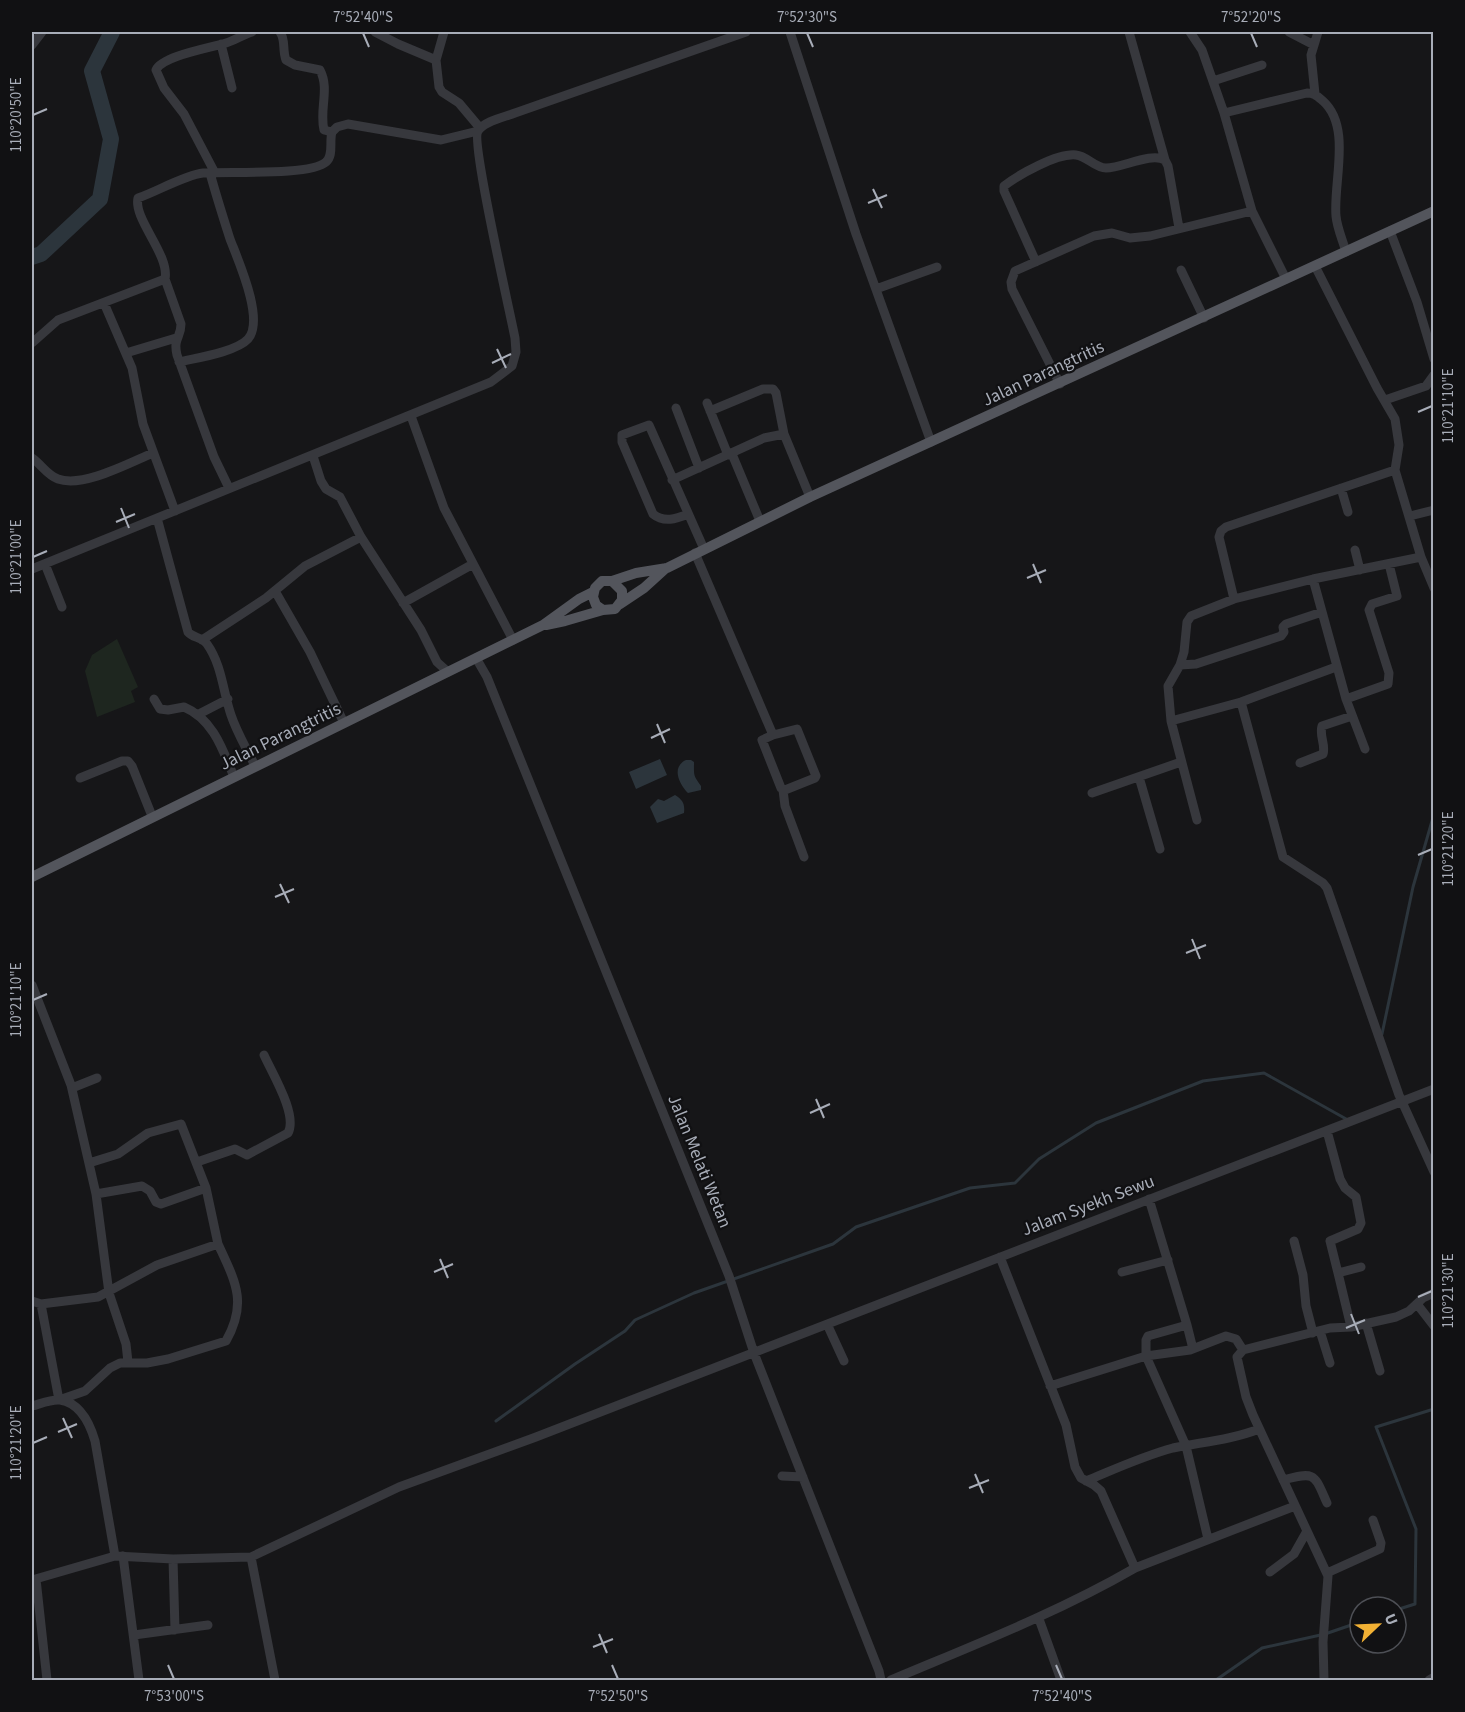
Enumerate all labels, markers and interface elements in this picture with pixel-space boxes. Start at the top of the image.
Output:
text: 7°52'40"S [333,7,393,28]
text: 7°52'30"S [777,7,837,28]
text: 7°52'20"S [1221,7,1281,28]
text: 110°20'50"E [6,77,27,153]
street label: Jalan Parangtritis [978,334,1108,413]
text: 110°21'10"E [1438,368,1459,444]
text: 110°21'00"E [6,519,27,595]
street label: Jalan Parangtritis [215,696,345,777]
text: 110°21'20"E [1438,811,1459,887]
text: 110°21'10"E [6,962,27,1038]
street label: Jalan Melati Wetan [661,1091,738,1232]
street label: Jalam Syekh Sewu [1018,1169,1158,1242]
text: 110°21'30"E [1438,1253,1459,1329]
text: 110°21'20"E [6,1405,27,1481]
north arrow [1348,1595,1408,1655]
text: U [1379,1610,1403,1629]
text: 7°53'00"S [144,1686,204,1707]
text: 7°52'50"S [588,1686,648,1707]
text: 7°52'40"S [1032,1686,1092,1707]

